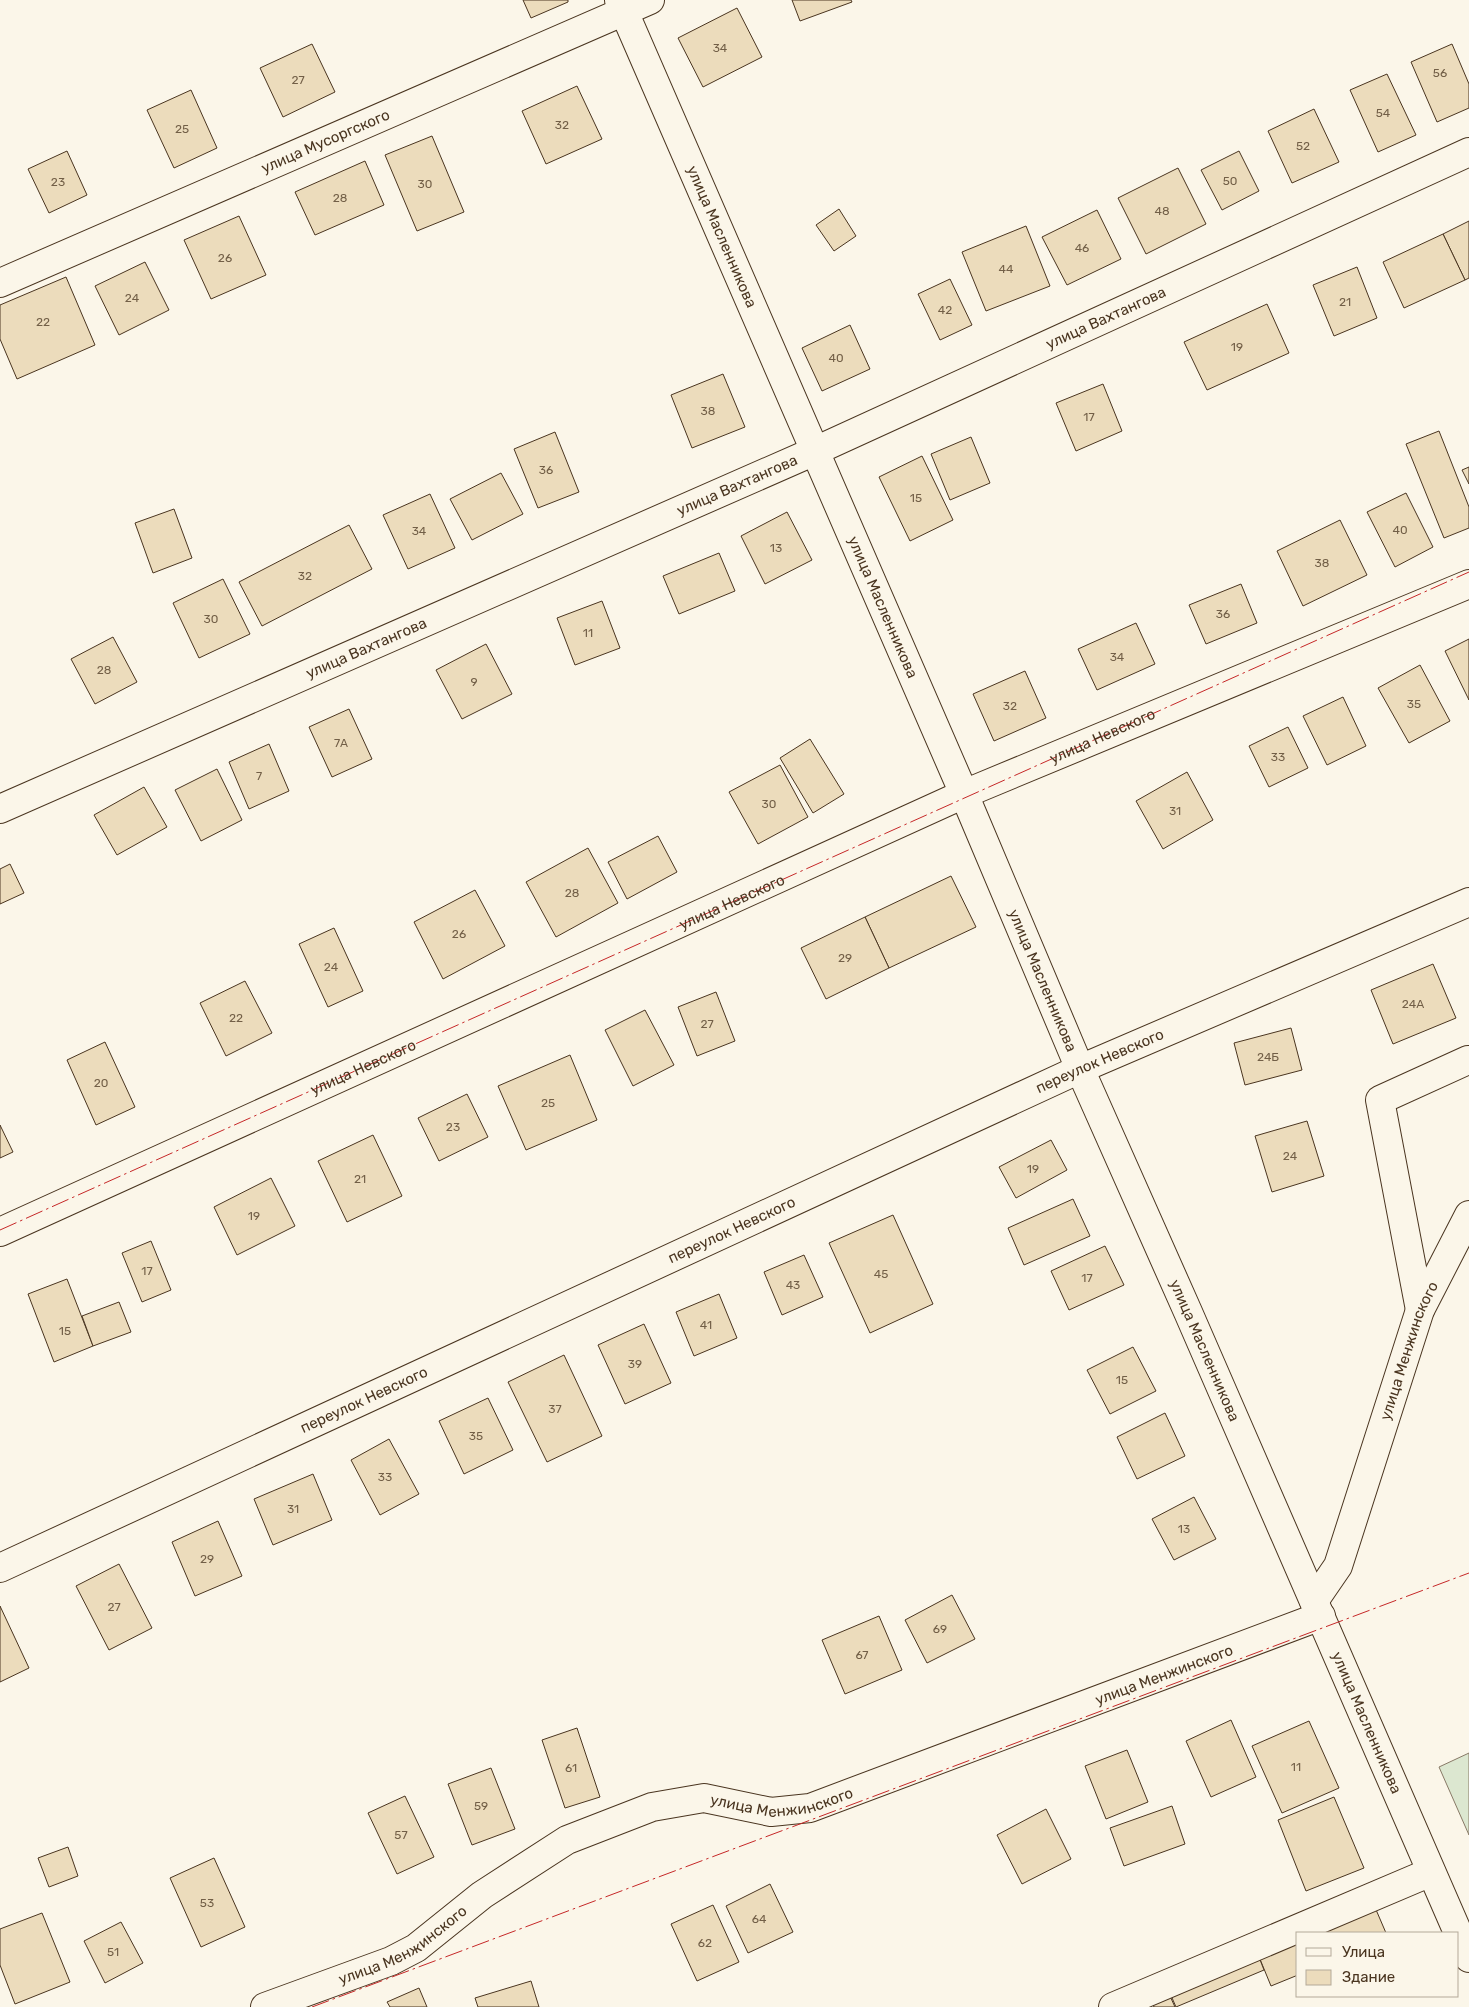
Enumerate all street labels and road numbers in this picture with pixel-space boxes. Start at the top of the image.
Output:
street label: улица Мусоргского [258,105,393,177]
street label: улица Масленникова [683,163,761,310]
street label: улица Вахтангова [1043,283,1169,353]
street label: улица Вахтангова [674,451,800,520]
street label: улица Масленникова [844,533,922,681]
street label: улица Вахтангова [303,614,429,683]
street label: улица Невского [1047,705,1158,768]
street label: улица Невского [676,871,788,934]
street label: улица Масленникова [1005,906,1081,1054]
street label: переулок Невского [1033,1025,1167,1097]
street label: улица Невского [308,1036,419,1099]
street label: переулок Невского [665,1193,798,1267]
street label: улица Масленникова [1166,1277,1243,1424]
street label: улица Менжинского [1376,1278,1442,1423]
street label: переулок Невского [297,1363,431,1437]
street label: улица Менжинского [1092,1641,1236,1709]
street label: улица Масленникова [1328,1649,1405,1796]
street label: улица Менжинского [709,1784,856,1821]
street label: улица Менжинского [336,1902,471,1988]

